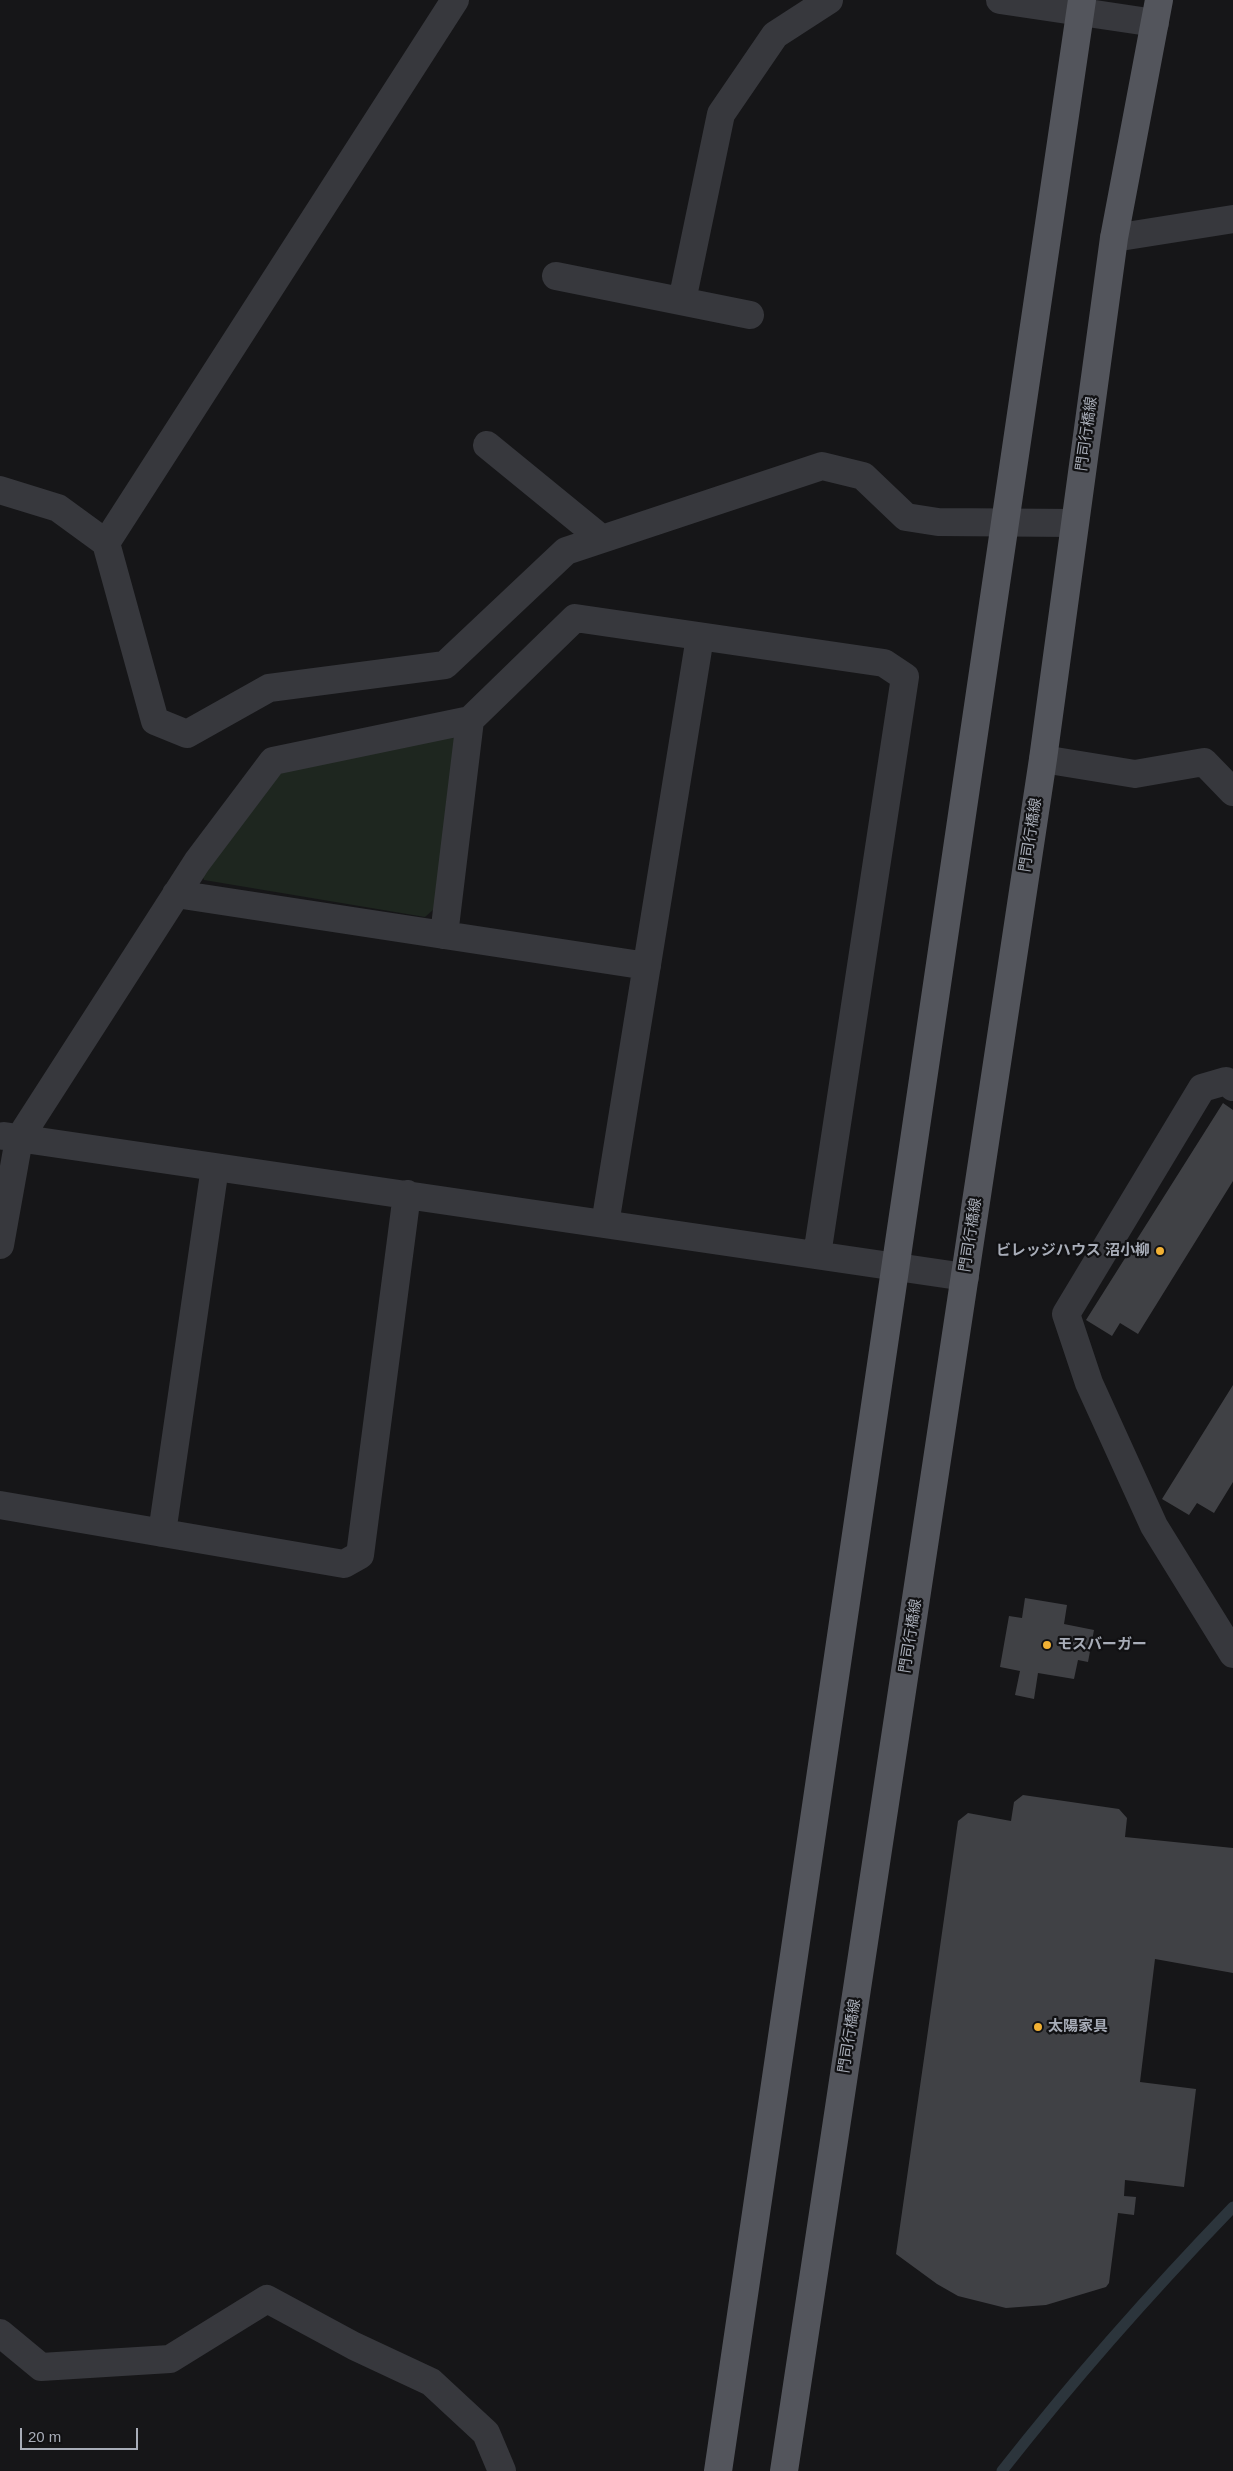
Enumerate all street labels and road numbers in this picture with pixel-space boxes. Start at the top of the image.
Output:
street label: 門司行橋線 [1073,396,1101,472]
street label: 門司行橋線 [1016,797,1046,873]
street label: 門司行橋線 [956,1197,986,1273]
street label: 門司行橋線 [896,1598,926,1674]
street label: 門司行橋線 [835,1998,865,2074]

